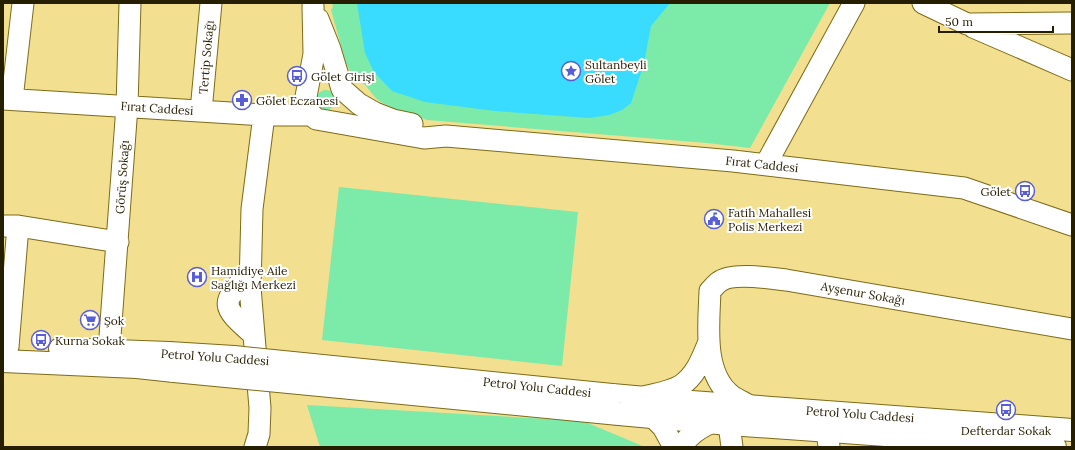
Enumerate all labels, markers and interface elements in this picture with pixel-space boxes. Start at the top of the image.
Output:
scale bar [939,8,1053,34]
text: 50 m [945,14,973,29]
street label: Tertip Sokağı [195,20,217,94]
place label: Sultanbeyli Gölet [585,57,647,86]
place icon: Sultanbeyli Gölet [560,60,582,82]
bus stop icon: Gölet Girişi [286,65,308,87]
place label: Gölet Girişi [311,69,375,84]
pharmacy icon: Gölet Eczanesi [231,89,253,111]
place label: Gölet Eczanesi [256,93,338,108]
street label: Fırat Caddesi [120,98,194,118]
street label: Görüş Sokağı [112,140,132,214]
street label: Fırat Caddesi [725,153,799,175]
bus stop icon: Gölet [1014,180,1036,202]
place label: Gölet [981,184,1011,199]
place label: Fatih Mahallesi Polis Merkezi [728,205,811,234]
public building icon: Fatih Mahallesi Polis Merkezi [703,208,725,230]
place label: Hamidiye Aile Sağlığı Merkezi [211,263,296,292]
hospital icon: Hamidiye Aile Sağlığı Merkezi [186,266,208,288]
street label: Ayşenur Sokağı [819,278,906,308]
supermarket icon: Şok [79,309,101,331]
place label: Şok [104,313,125,328]
bus stop icon: Kurna Sokak [30,329,52,351]
place label: Kurna Sokak [55,333,126,348]
street label: Petrol Yolu Caddesi [160,346,270,368]
street label: Petrol Yolu Caddesi [482,374,592,400]
bus stop icon: Defterdar Sokak [995,399,1017,421]
street label: Petrol Yolu Caddesi [805,403,915,425]
place label: Defterdar Sokak [961,423,1052,438]

